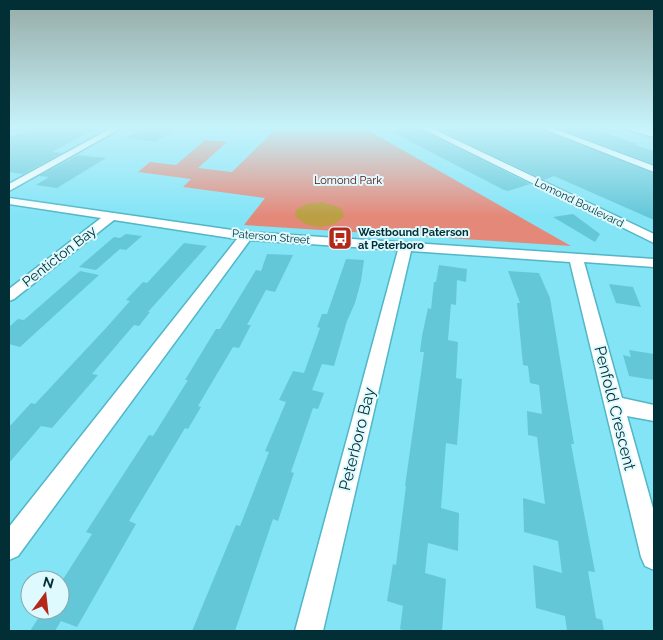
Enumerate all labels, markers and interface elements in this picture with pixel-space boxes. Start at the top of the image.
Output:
park label: Lomond Park [314,174,382,187]
street label: Lomond Boulevard [532,176,626,230]
street label: Penticton Bay [19,222,99,290]
bus stop icon: Westbound Paterson at Peterboro [327,225,353,251]
place label: Westbound Paterson at Peterboro [358,226,469,252]
street label: Paterson Street [231,227,311,247]
street label: Penfold Crescent [590,344,640,473]
street label: Peterboro Bay [335,385,379,492]
north arrow [20,570,70,620]
text: N [41,573,56,592]

